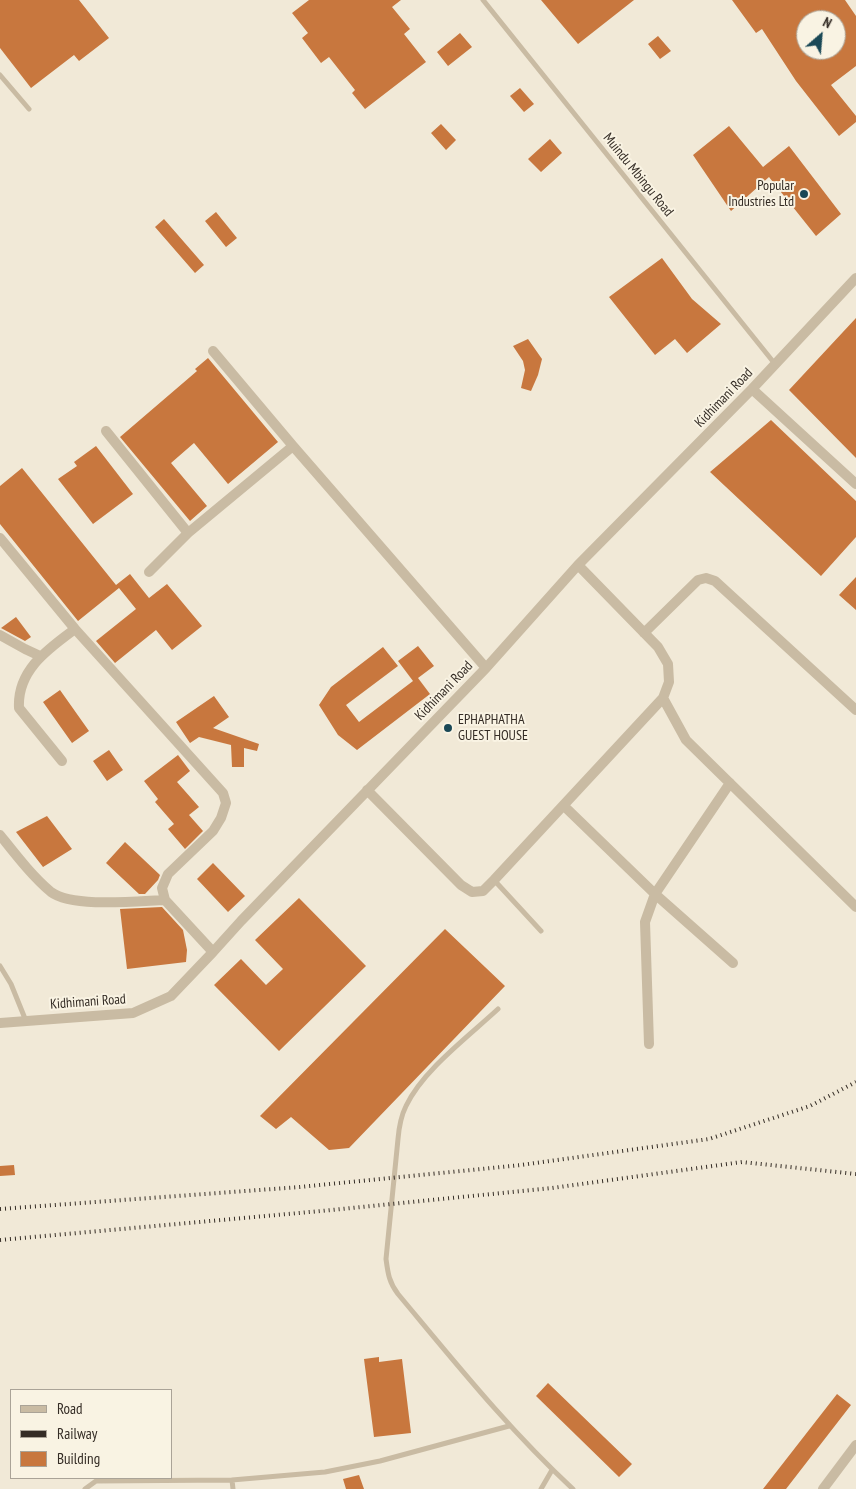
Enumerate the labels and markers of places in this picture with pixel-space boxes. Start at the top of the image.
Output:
place label: Popular Industries Ltd [728,178,794,210]
marker: Popular Industries Ltd [798,188,810,200]
place label: EPHAPHATHA GUEST HOUSE [458,712,528,744]
marker: EPHAPHATHA GUEST HOUSE [442,722,454,734]

